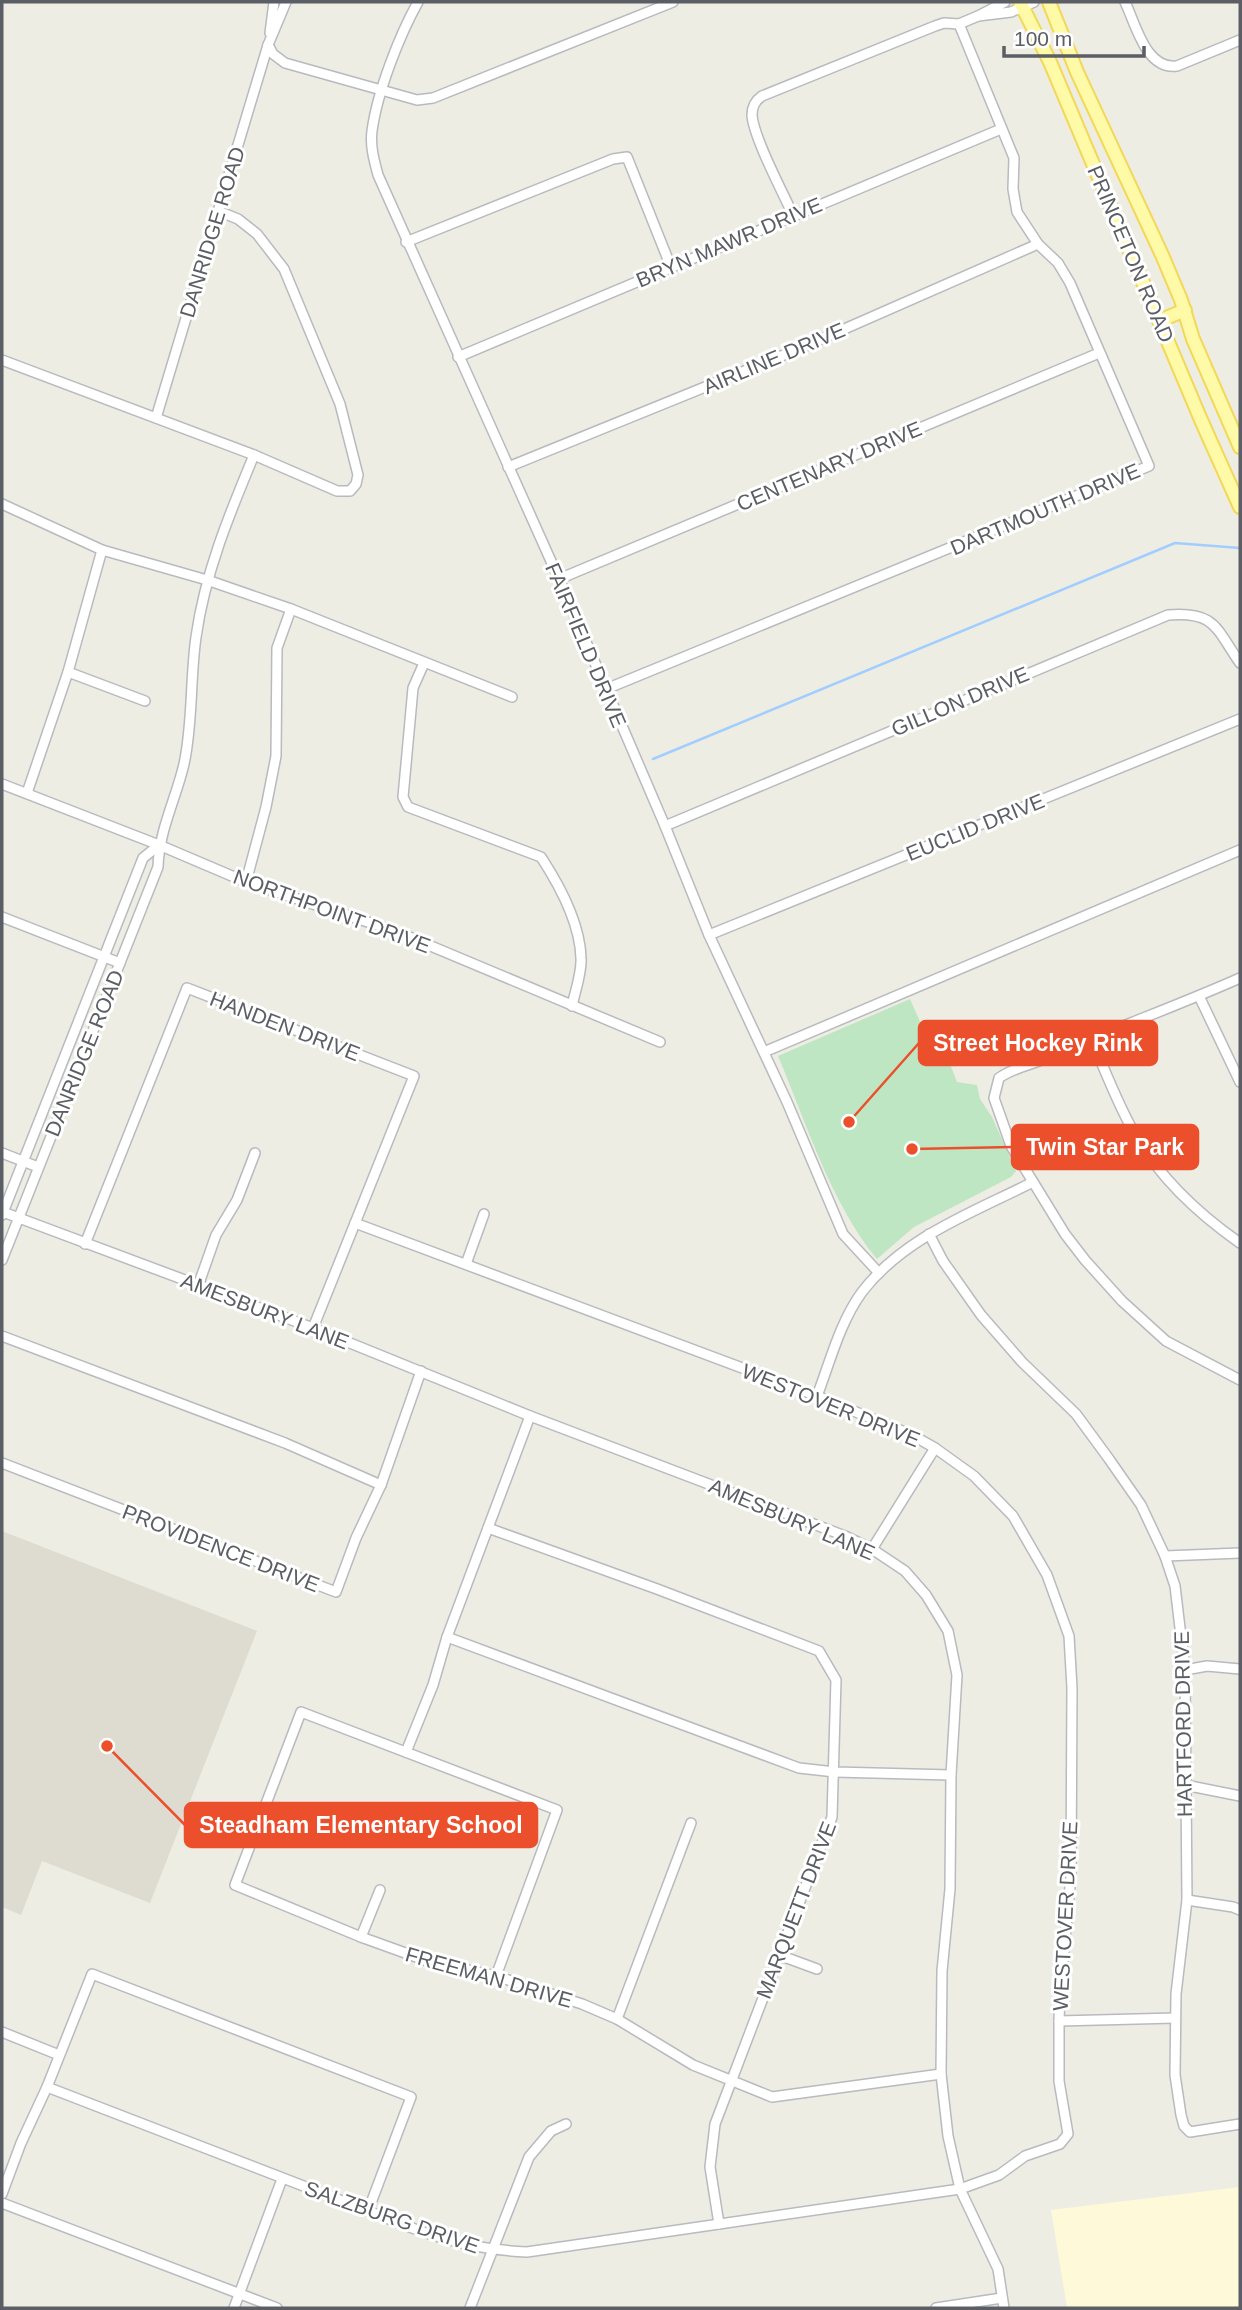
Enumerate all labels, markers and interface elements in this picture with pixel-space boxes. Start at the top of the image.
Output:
scale bar [1004,14,1144,58]
text: 100 m [1014,27,1072,50]
street label: DANRIDGE ROAD [175,144,249,320]
street label: PRINCETON ROAD [1083,162,1179,346]
street label: BRYN MAWR DRIVE [633,192,825,292]
street label: AIRLINE DRIVE [700,318,848,398]
street label: CENTENARY DRIVE [733,417,925,515]
street label: DARTMOUTH DRIVE [947,459,1143,559]
street label: FAIRFIELD DRIVE [541,559,631,731]
street label: GILLON DRIVE [888,662,1032,740]
street label: EUCLID DRIVE [903,789,1047,865]
street label: NORTHPOINT DRIVE [230,865,434,957]
street label: DANRIDGE ROAD [40,966,128,1140]
street label: HANDEN DRIVE [207,987,363,1065]
callout: Street Hockey Rink [919,1021,1157,1065]
text: Street Hockey Rink [933,1030,1143,1056]
callout: Twin Star Park [1012,1125,1198,1169]
text: Twin Star Park [1026,1134,1184,1160]
street label: AMESBURY LANE [178,1268,352,1354]
street label: WESTOVER DRIVE [739,1359,923,1451]
street label: AMESBURY LANE [706,1474,878,1564]
street label: PROVIDENCE DRIVE [119,1500,323,1596]
street label: HARTFORD DRIVE [1170,1631,1196,1817]
callout: Steadham Elementary School [185,1803,537,1847]
text: Steadham Elementary School [199,1812,523,1838]
street label: MARQUETT DRIVE [752,1818,840,2002]
street label: WESTOVER DRIVE [1049,1821,1081,2011]
street label: FREEMAN DRIVE [403,1942,575,2012]
street label: SALZBURG DRIVE [302,2176,482,2258]

